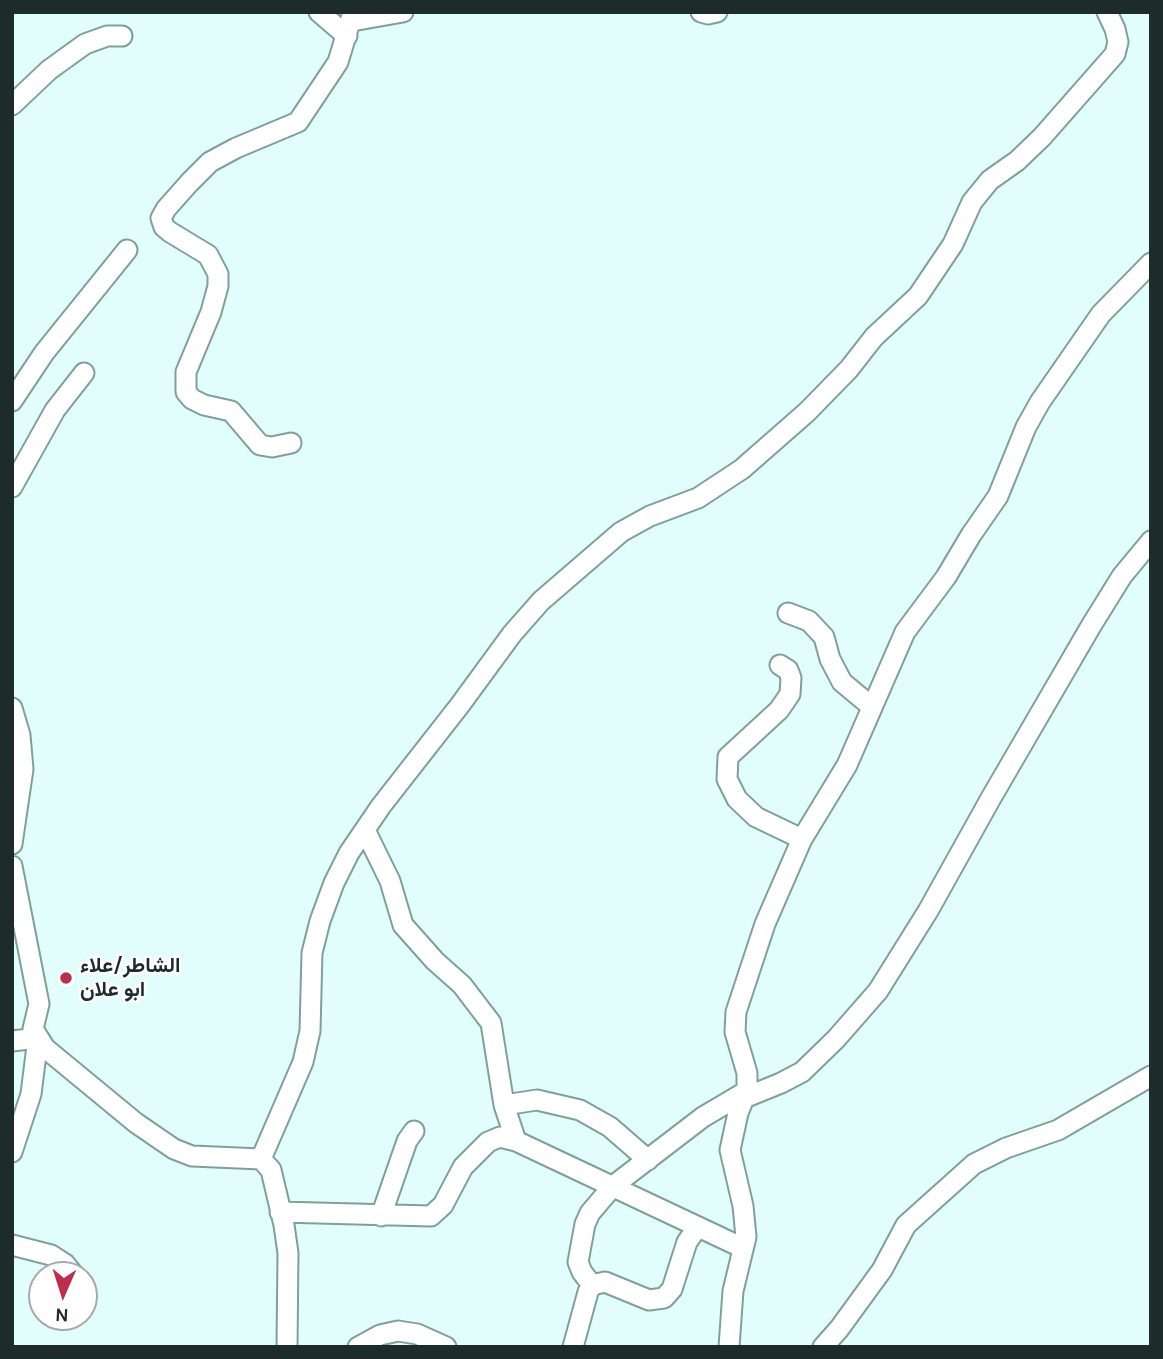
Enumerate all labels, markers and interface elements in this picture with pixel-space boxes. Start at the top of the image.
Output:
place label: الشاطر/علاء ابو علان [80,953,180,1003]
marker: الشاطر/علاء ابو علان [58,970,74,986]
north arrow [28,1261,98,1331]
text: N [55,1304,69,1326]

